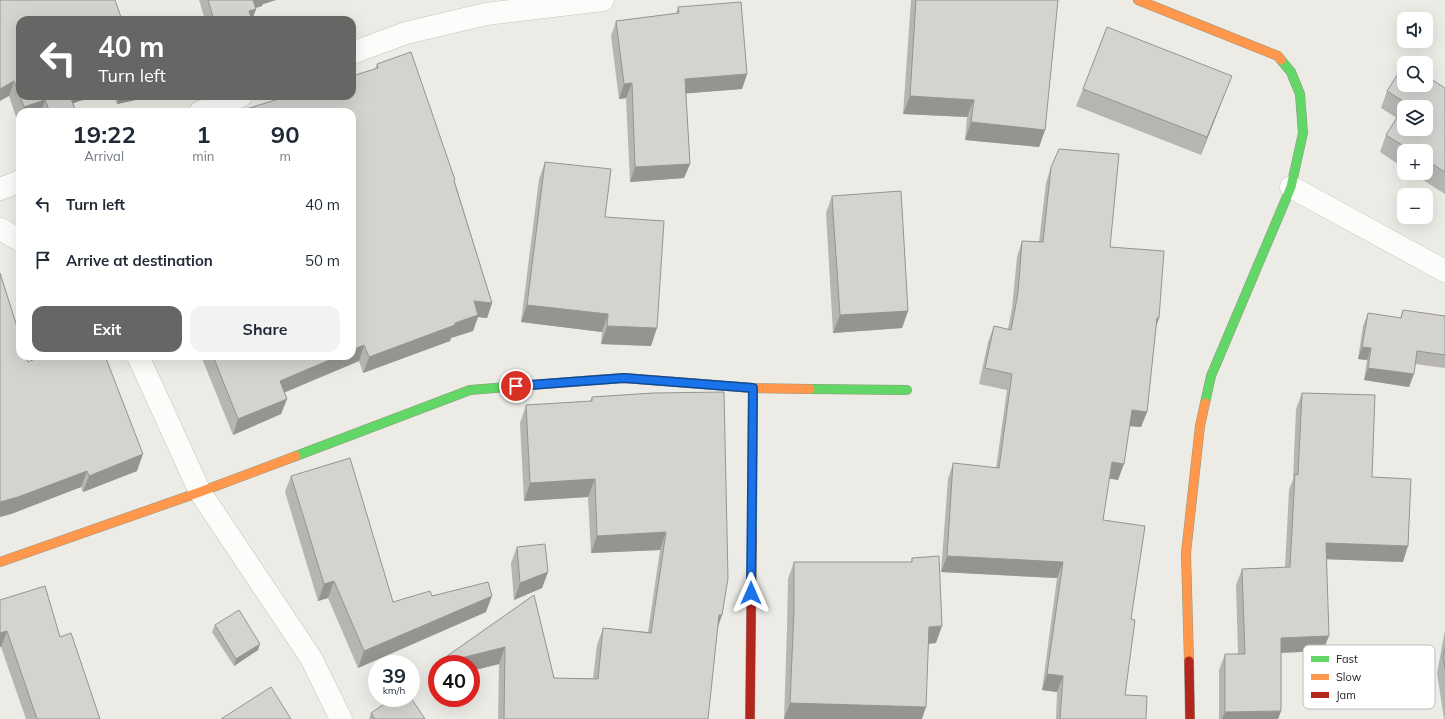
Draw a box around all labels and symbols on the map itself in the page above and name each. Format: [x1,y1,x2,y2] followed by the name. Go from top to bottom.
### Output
[499,369,533,403] pin
[730,572,772,614] position arrow
[1303,645,1435,709] legend
[1336,652,1358,666] text: Fast
[428,655,480,707] speed limit sign: 40
[1336,670,1362,684] text: Slow
[1336,688,1356,702] text: Jam

